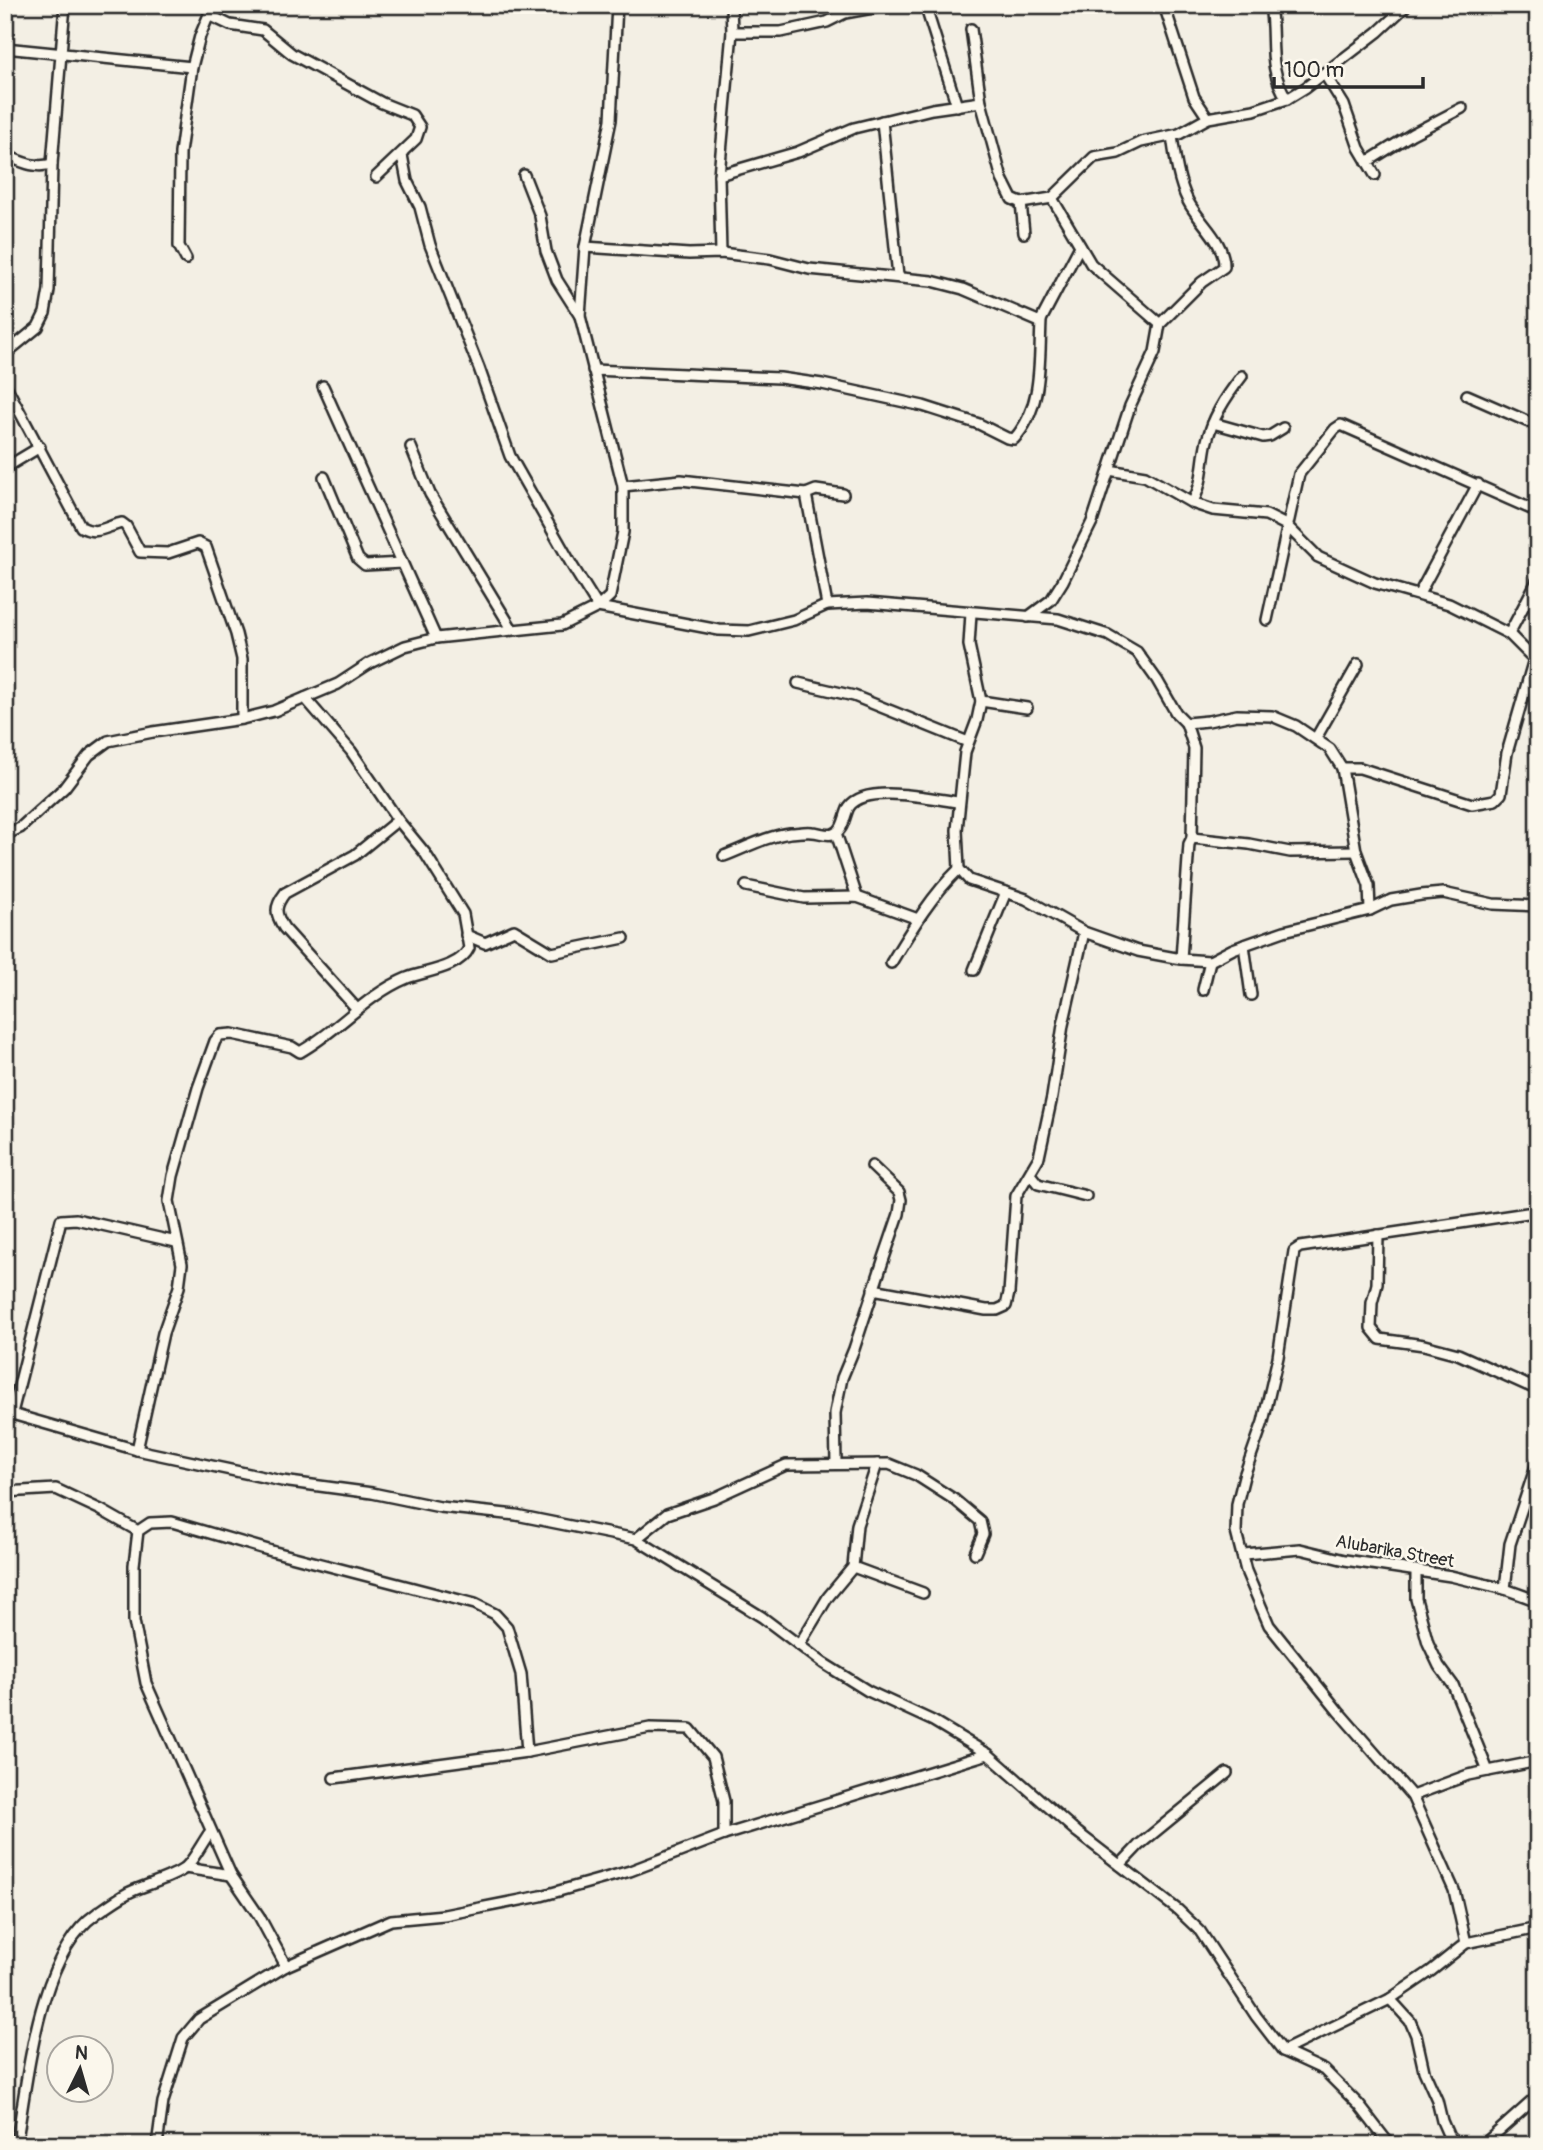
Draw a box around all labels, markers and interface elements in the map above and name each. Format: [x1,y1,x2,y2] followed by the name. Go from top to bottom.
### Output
[1274,46,1422,90] scale bar
[1284,57,1344,84] text: 100 m
[1334,1530,1457,1573] street label: Alubarika Street
[46,2035,116,2104] north arrow
[74,2041,89,2066] text: N

